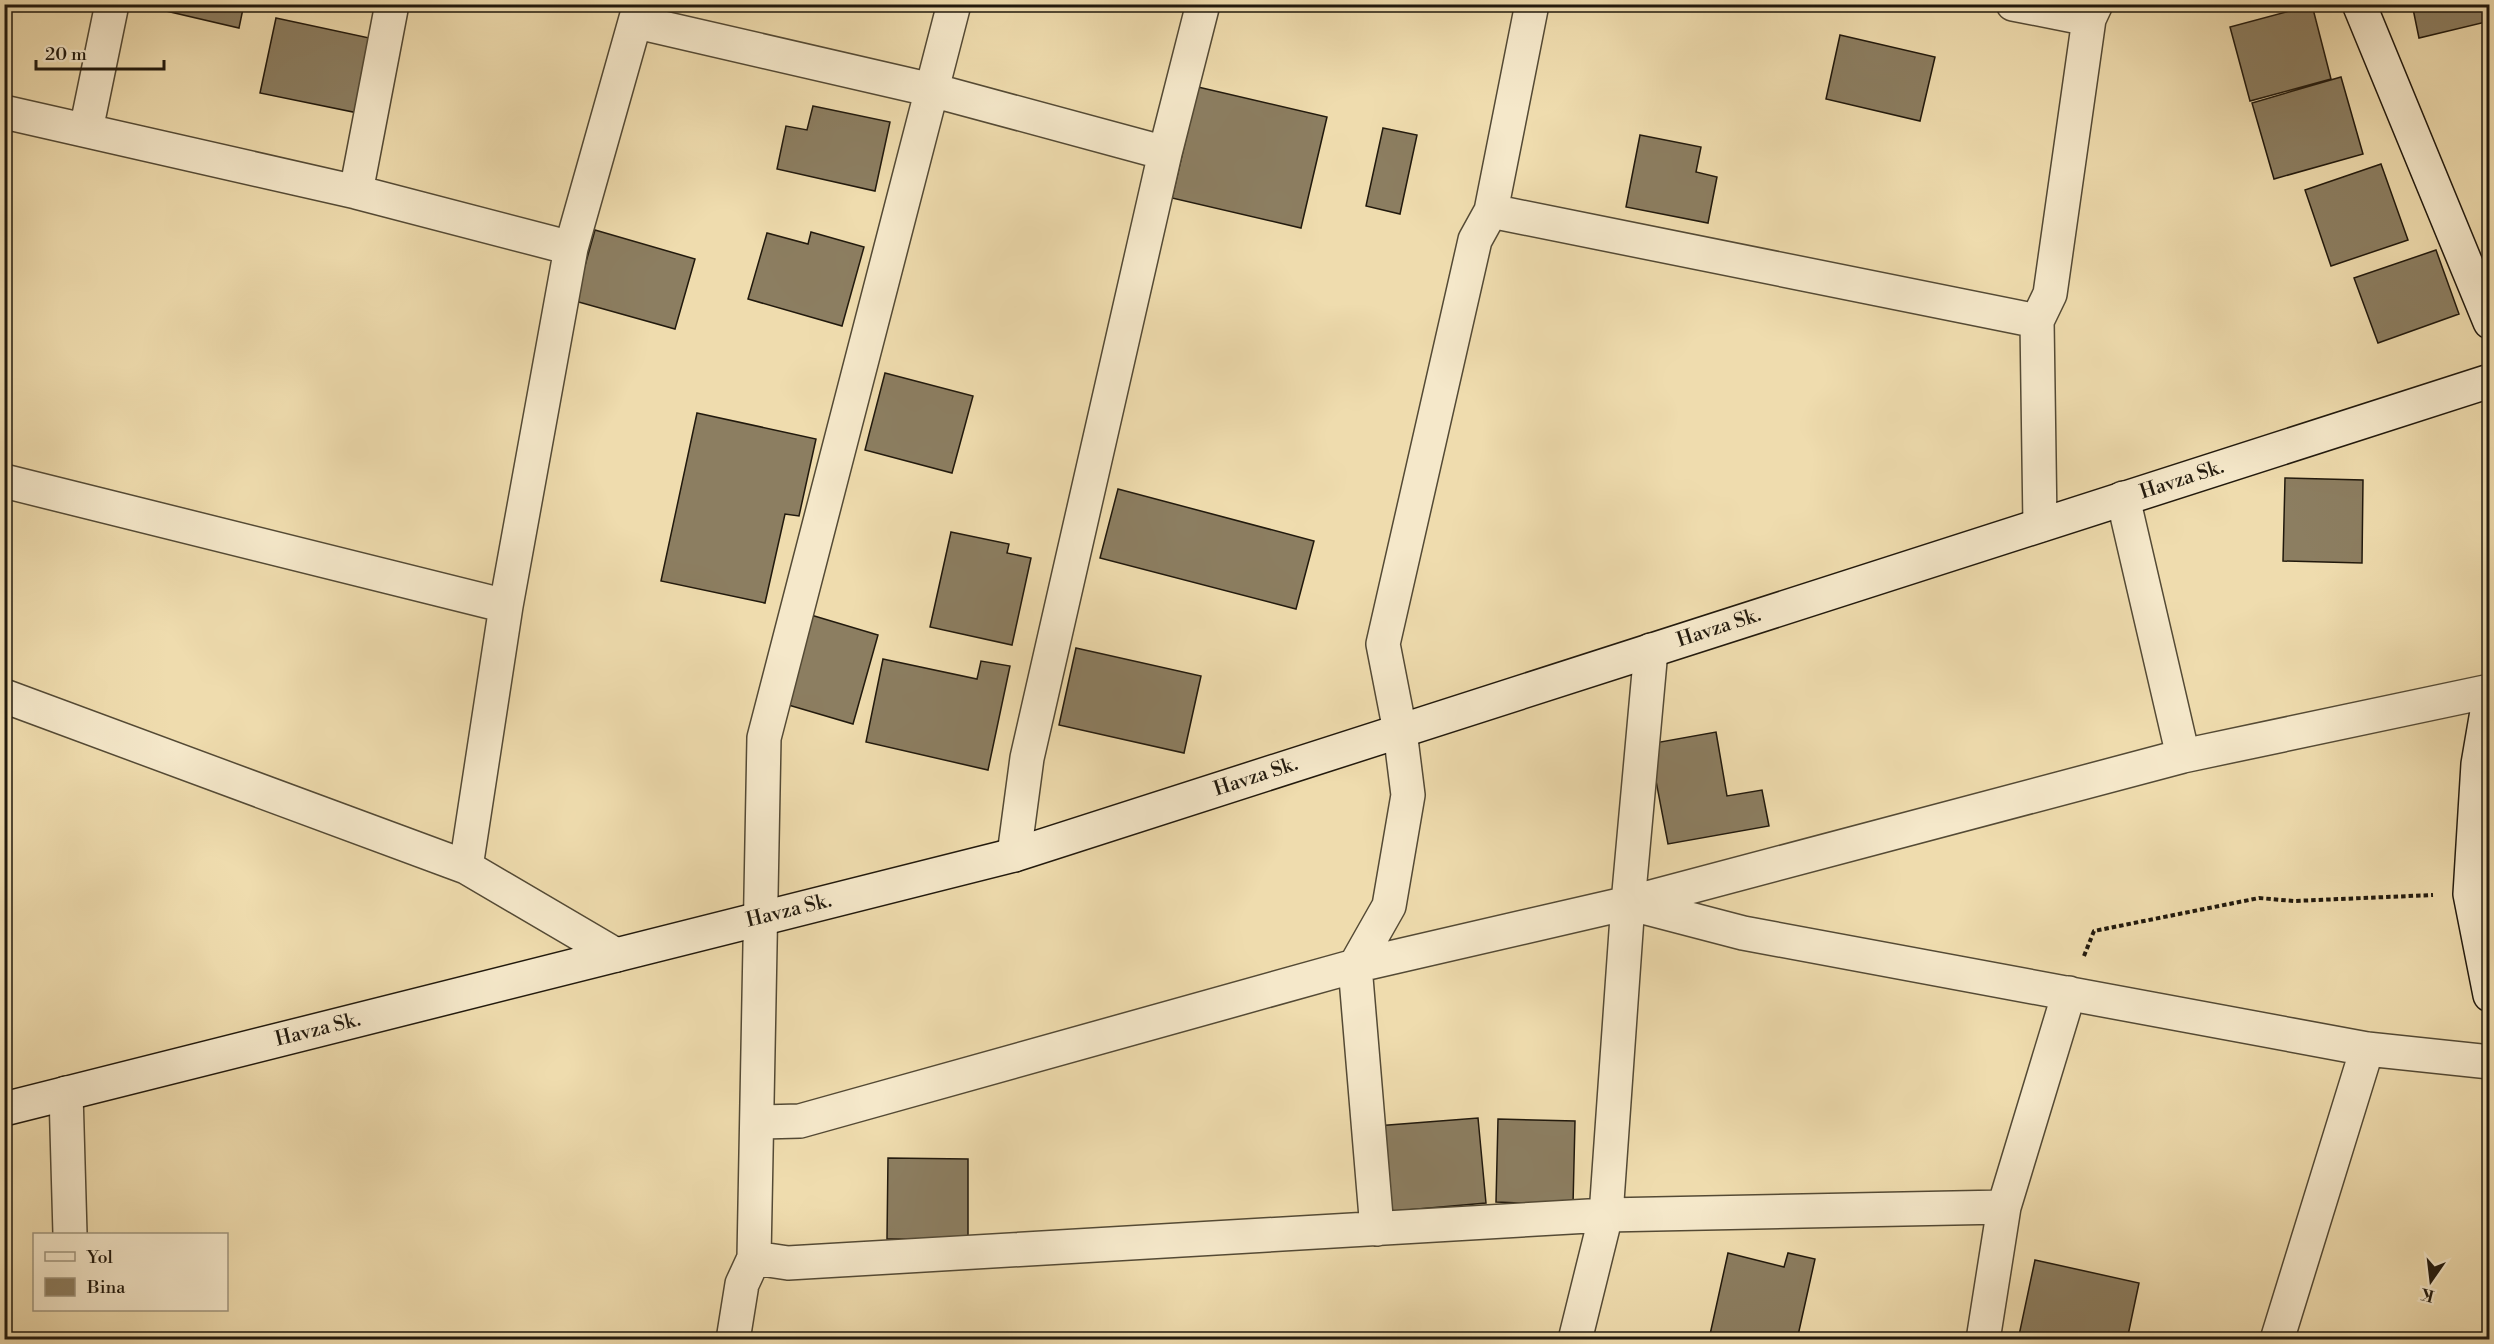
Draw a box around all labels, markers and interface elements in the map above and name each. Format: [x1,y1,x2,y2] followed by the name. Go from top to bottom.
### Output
[36,33,164,71] scale bar
[45,43,87,66] text: 20 m
[2137,455,2227,505] street label: Havza Sk.
[1674,603,1764,653] street label: Havza Sk.
[1211,752,1301,802] street label: Havza Sk.
[744,888,834,934] street label: Havza Sk.
[273,1007,363,1053] street label: Havza Sk.
[33,1233,228,1311] legend
[86,1246,114,1269] text: Yol
[2401,1251,2461,1311] north arrow
[86,1276,126,1299] text: Bina
[2418,1283,2436,1306] text: K

